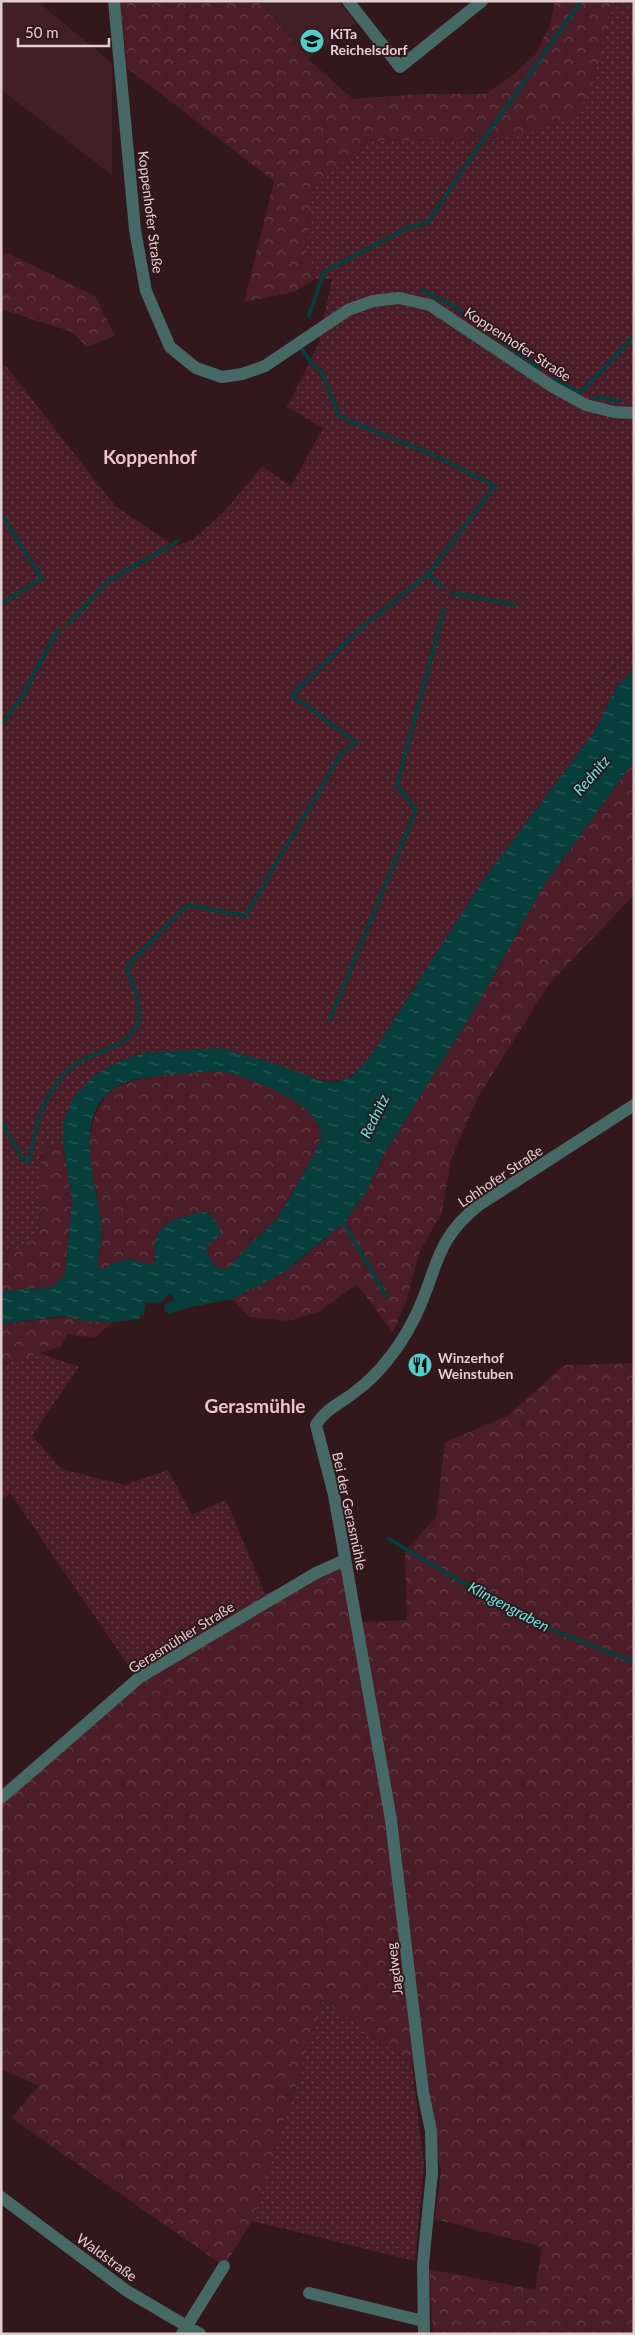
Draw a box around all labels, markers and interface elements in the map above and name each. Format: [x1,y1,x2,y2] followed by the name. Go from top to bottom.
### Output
[18,15,109,47] scale bar
[25,23,59,41] text: 50 m
[330,25,408,58] place label: KiTa Reichelsdorf
[299,28,325,54] school or university icon: KiTa Reichelsdorf
[135,150,167,274] street label: Koppenhofer Straße
[462,303,574,385] street label: Koppenhofer Straße
[103,445,197,468] district label: Koppenhof
[569,751,613,798] water label: Rednitz
[356,1091,393,1141] water label: Rednitz
[455,1141,545,1211] street label: Lohhofer Straße
[438,1349,513,1382] place label: Winzerhof Weinstuben
[407,1352,433,1378] restaurant icon: Winzerhof Weinstuben
[205,1394,306,1417] district label: Gerasmühle
[329,1450,371,1572] street label: Bei der Gerasmühle
[465,1577,553,1635] water label: Klingengraben
[125,1598,237,1676] street label: Gerasmühler Straße
[382,1942,406,1996] street label: Jagdweg
[74,2229,140,2285] street label: Waldstraße

